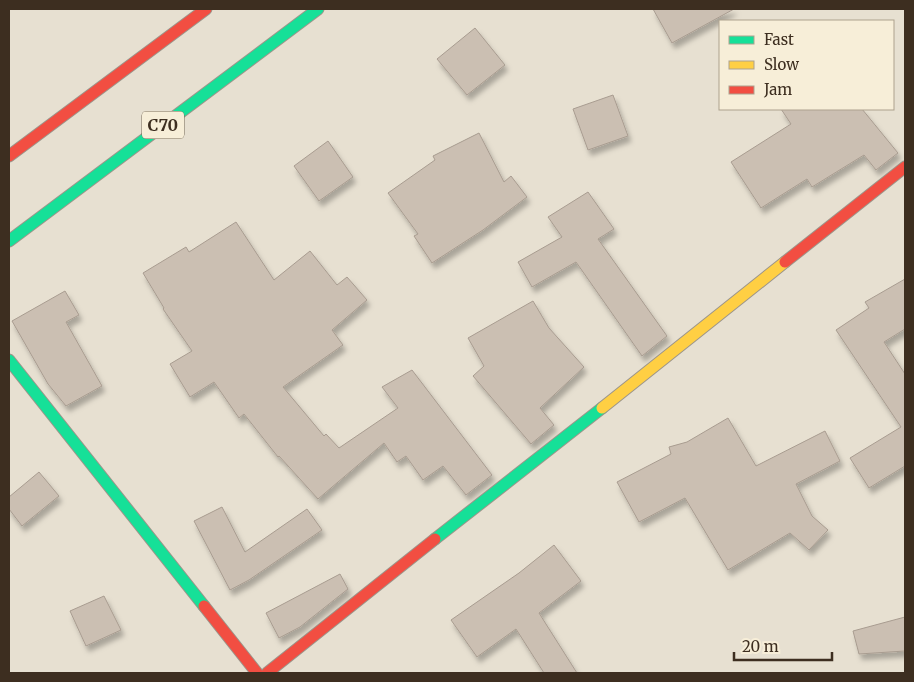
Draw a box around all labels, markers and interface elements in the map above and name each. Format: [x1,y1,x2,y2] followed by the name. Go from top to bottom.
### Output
[719,20,894,110] legend
[764,30,794,49] text: Fast
[764,55,799,74] text: Slow
[763,80,792,99] text: Jam
[142,112,184,138] road number: C70
[734,630,832,662] scale bar
[742,637,779,656] text: 20 m

